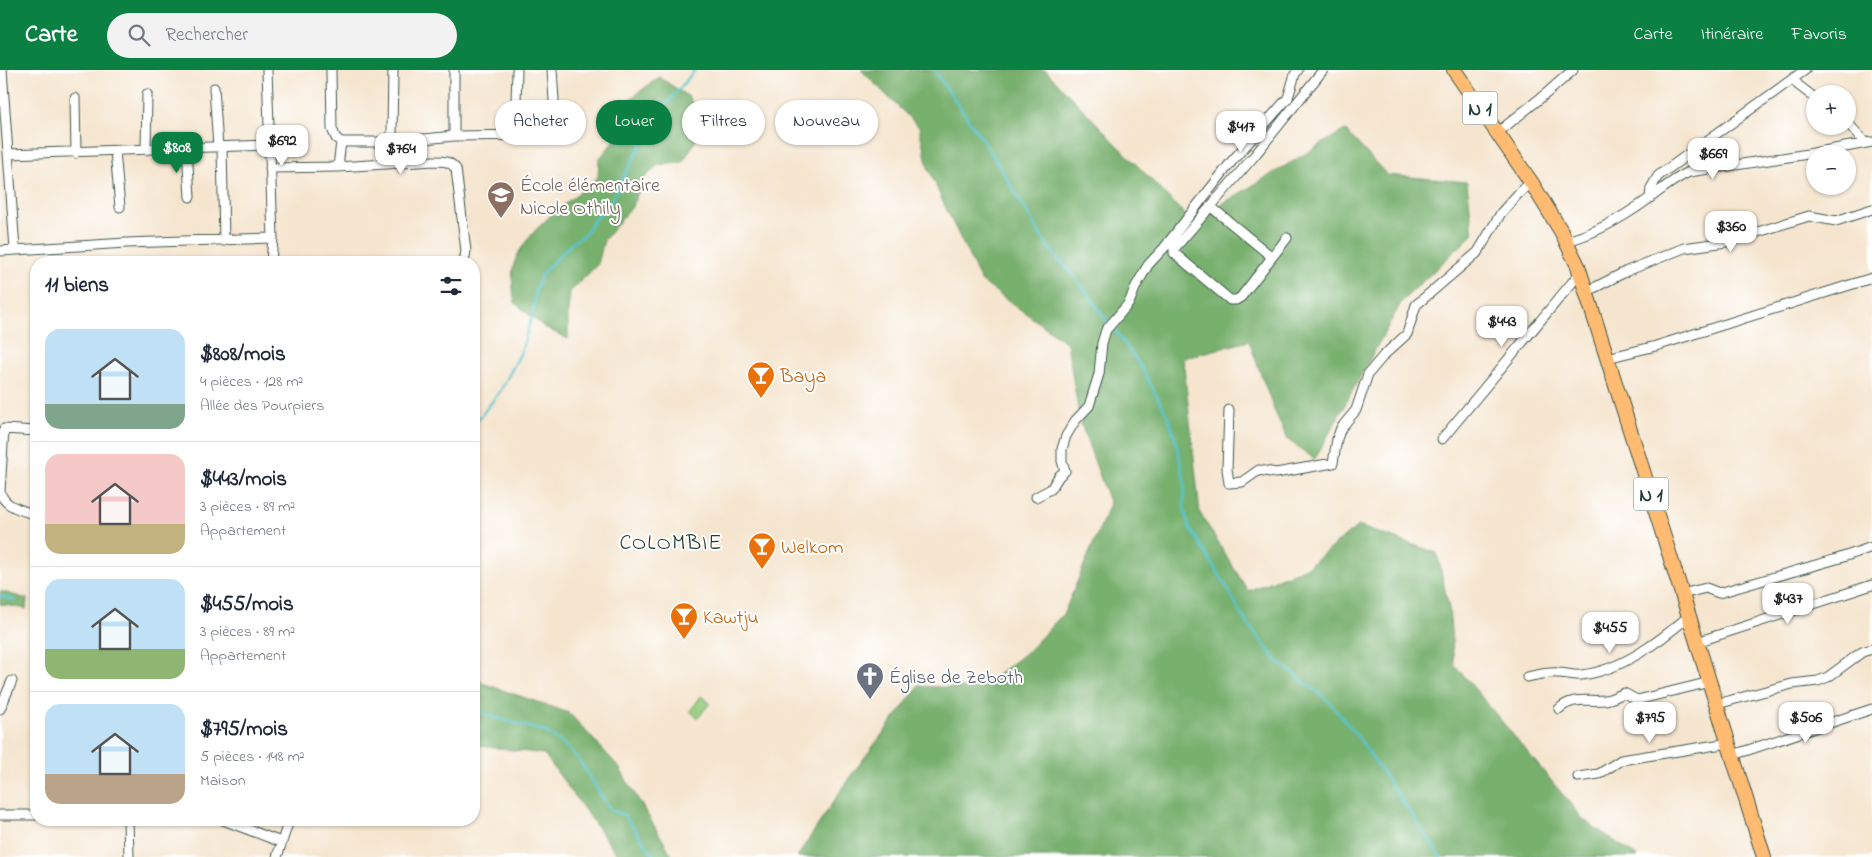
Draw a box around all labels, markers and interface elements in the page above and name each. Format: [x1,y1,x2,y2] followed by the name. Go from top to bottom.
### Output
[107,13,457,58] search box
[25,18,77,53] text: Carte
[125,21,153,49] icon: search
[165,22,248,49] text: Rechercher
[1633,22,1673,48] text: Carte
[1701,22,1763,48] text: Itinéraire
[1791,22,1847,48] text: Favoris
[1806,85,1856,195] map controls
[1806,85,1856,135] button: +
[1462,92,1498,124] road number: N 1
[495,100,586,145] chip: Acheter
[596,100,672,145] chip: Louer
[682,100,765,145] chip: Filtres
[775,100,878,145] chip: Nouveau
[1211,111,1271,153] pin: $417
[1227,115,1255,139] text: $417
[252,124,312,167] pin: $692
[267,129,297,153] text: $692
[147,132,207,174] pin: $808
[371,132,431,175] pin: $764
[163,136,191,160] text: $808
[386,137,416,161] text: $764
[1683,138,1743,180] pin: $669
[1699,142,1727,166] text: $669
[1806,145,1856,195] button: −
[520,172,660,224] place label: École élémentaire Nicole Othily
[486,180,516,219] school or university icon: École élémentaire Nicole Othily
[1701,210,1761,253] pin: $360
[1716,215,1746,239] text: $360
[45,271,109,301] text: 11 biens
[437,272,465,300] icon: filters
[1472,306,1532,348] pin: $443
[1487,310,1517,334] text: $443
[200,340,286,370] text: $808/mois
[85,349,145,409] icon: home
[746,360,776,399] bar icon: Baya
[779,363,826,392] place label: Baya
[200,370,303,394] text: 4 pièces · 128 m²
[200,394,324,418] text: Allée des Pourpiers
[200,465,287,495] text: $443/mois
[85,474,145,534] icon: home
[1634,478,1668,510] road number: N 1
[200,495,295,519] text: 3 pièces · 89 m²
[200,519,286,543] text: Appartement
[619,528,723,560] district label: COLOMBIE
[747,531,777,570] bar icon: Welkom
[781,534,844,563] place label: Welkom
[1758,582,1818,625] pin: $437
[1773,587,1803,611] text: $437
[200,590,294,620] text: $455/mois
[85,599,145,659] icon: home
[669,601,699,640] bar icon: Kawtju
[703,604,759,633] place label: Kawtju
[1580,612,1640,654] pin: $455
[1593,616,1627,640] text: $455
[200,620,295,644] text: 3 pièces · 89 m²
[200,644,286,668] text: Appartement
[855,661,885,700] church icon: Église de Zeboth
[889,664,1023,694] place label: Église de Zeboth
[1620,702,1680,744] pin: $795
[1776,702,1836,744] pin: $506
[1635,706,1665,730] text: $795
[1790,706,1822,730] text: $506
[200,715,288,745] text: $795/mois
[85,724,145,784] icon: home
[200,745,305,769] text: 5 pièces · 148 m²
[200,769,246,793] text: Maison

